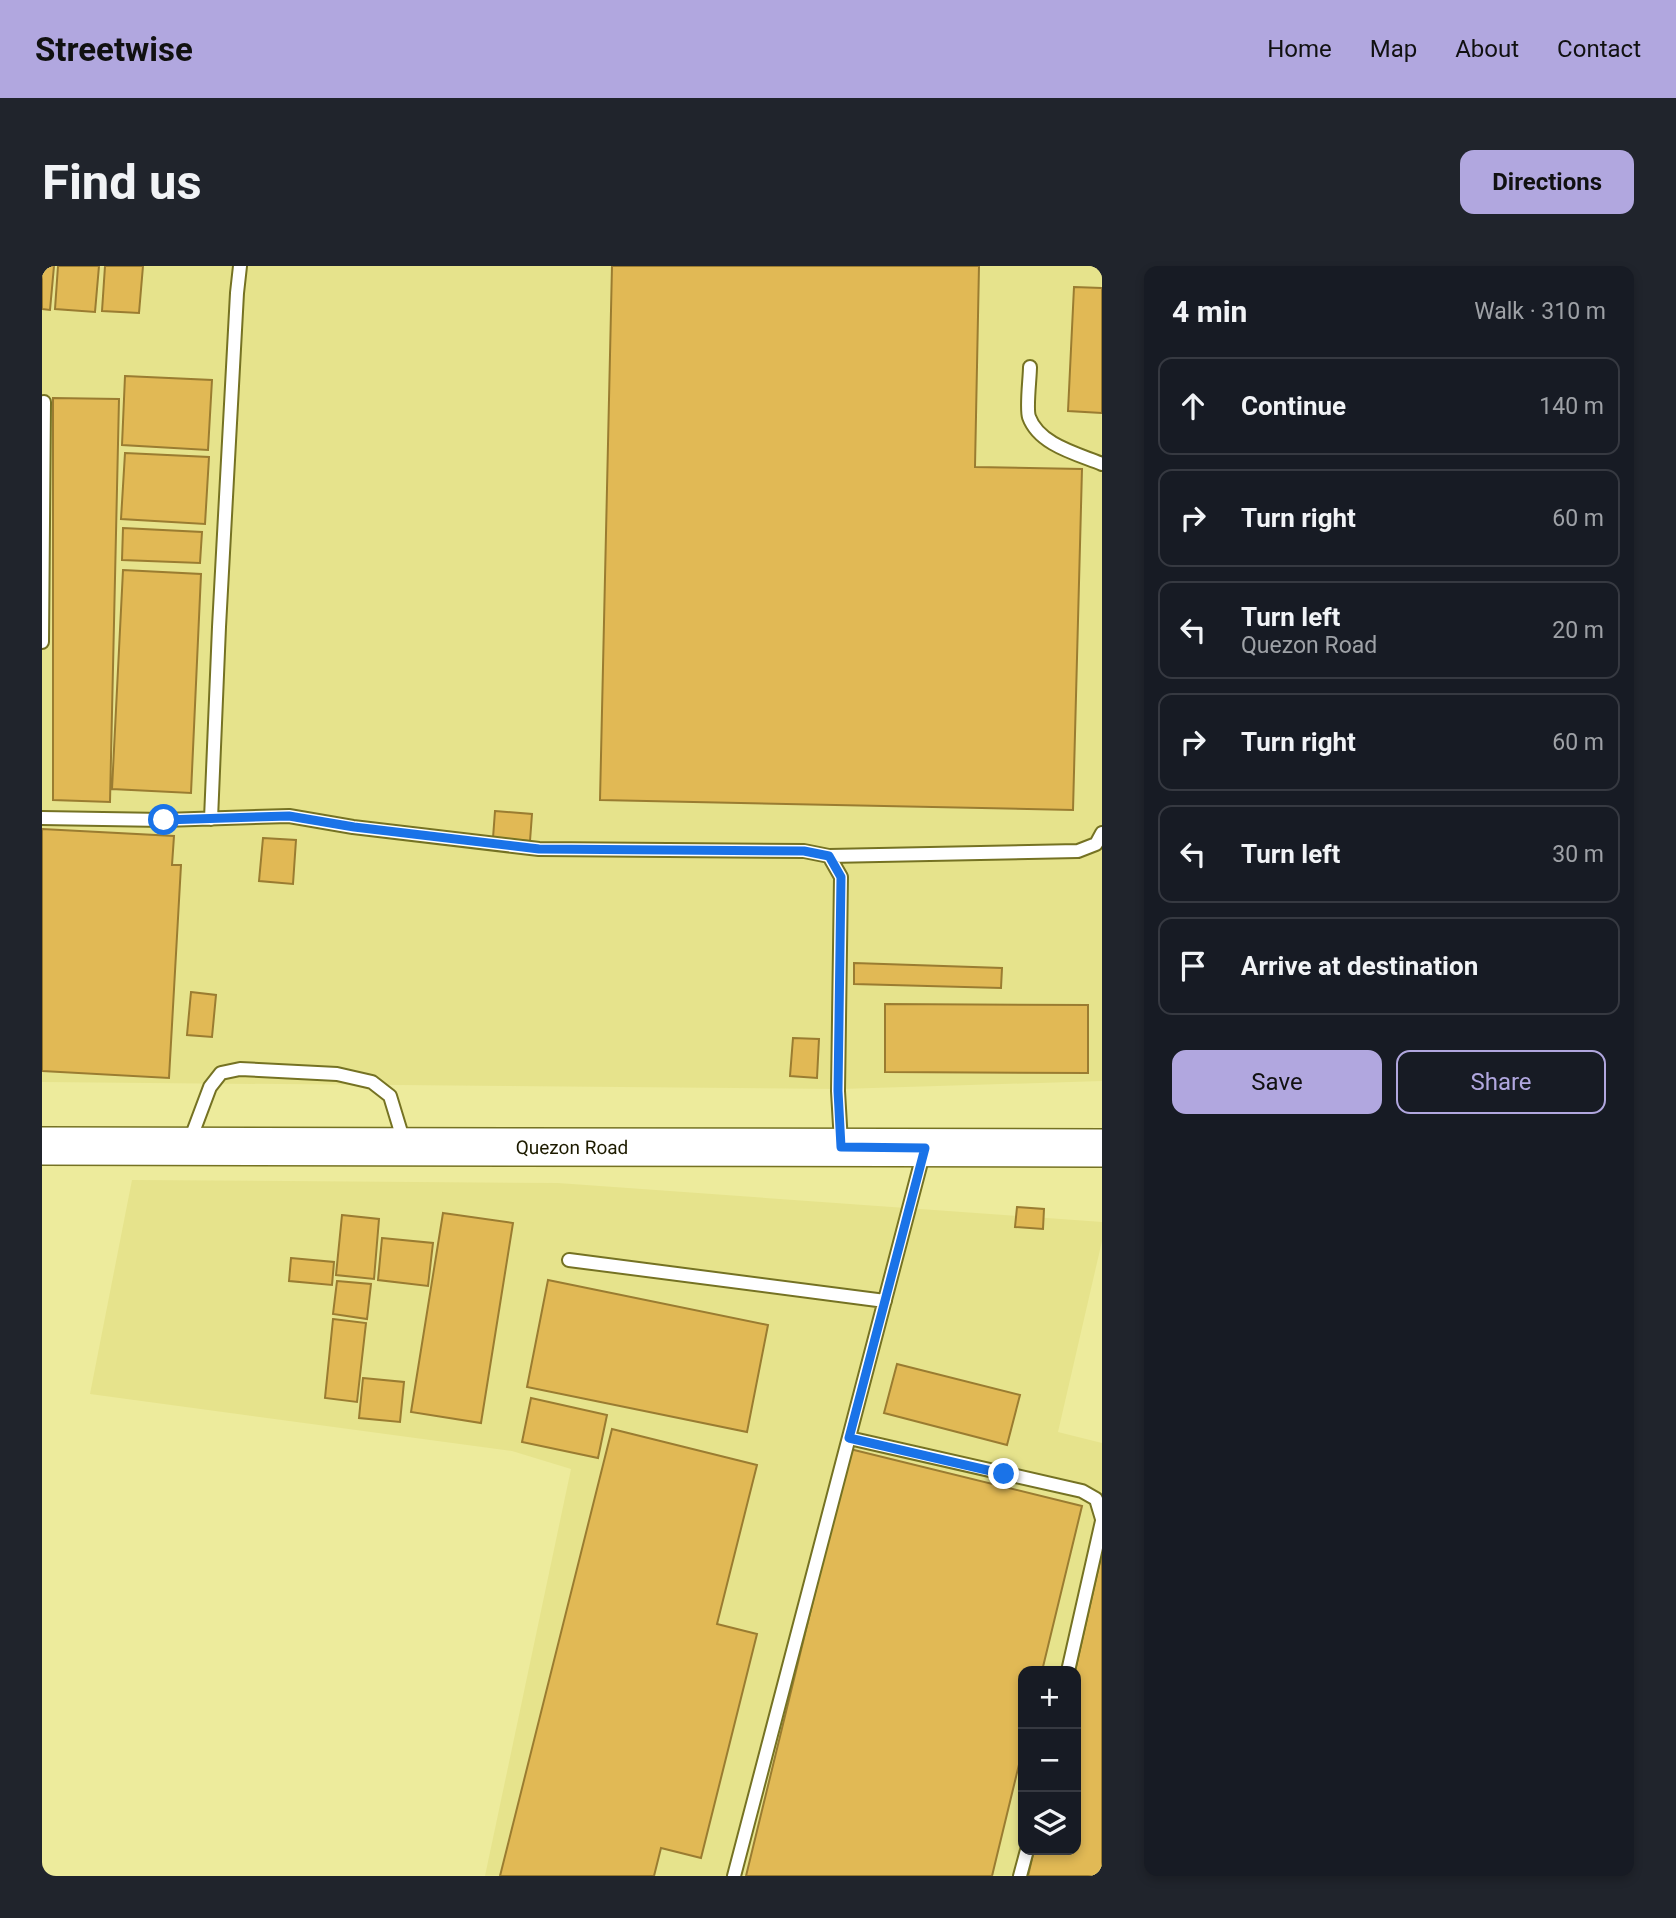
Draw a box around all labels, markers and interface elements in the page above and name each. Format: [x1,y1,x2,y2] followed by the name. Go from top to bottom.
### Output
[35,30,193,69] text: Streetwise
[1267,35,1332,63] text: Home
[1370,35,1417,63] text: Map
[1455,35,1519,63] text: About
[1557,35,1641,63] text: Contact
[1460,150,1634,214] button: Directions
[42,154,202,211] text: Find us
[1172,294,1247,329] text: 4 min
[1474,298,1606,325] text: Walk · 310 m
[1174,387,1212,425] icon: ahead
[1241,391,1346,421] text: Continue
[1539,393,1604,420] text: 140 m
[1174,499,1212,537] icon: right
[1241,503,1356,533] text: Turn right
[1552,505,1604,532] text: 60 m
[1241,602,1340,632] text: Turn left
[1174,611,1212,649] icon: left
[1552,617,1604,644] text: 20 m
[1241,632,1377,659] text: Quezon Road
[1174,723,1212,761] icon: right
[1241,727,1356,757] text: Turn right
[1552,729,1604,756] text: 60 m
[148,804,179,835] route start
[1174,835,1212,873] icon: left
[1241,839,1340,869] text: Turn left
[1552,841,1604,868] text: 30 m
[1174,947,1212,985] icon: arrive
[1241,951,1478,981] text: Arrive at destination
[1172,1050,1382,1114] button: Save
[1396,1050,1606,1114] button: Share
[516,1136,628,1159] street label: Quezon Road
[988,1458,1019,1489] route end
[1018,1666,1081,1855] map controls
[1018,1666,1081,1729] button: +
[1018,1729,1081,1792] button: −
[1018,1792,1081,1855] button: layers

